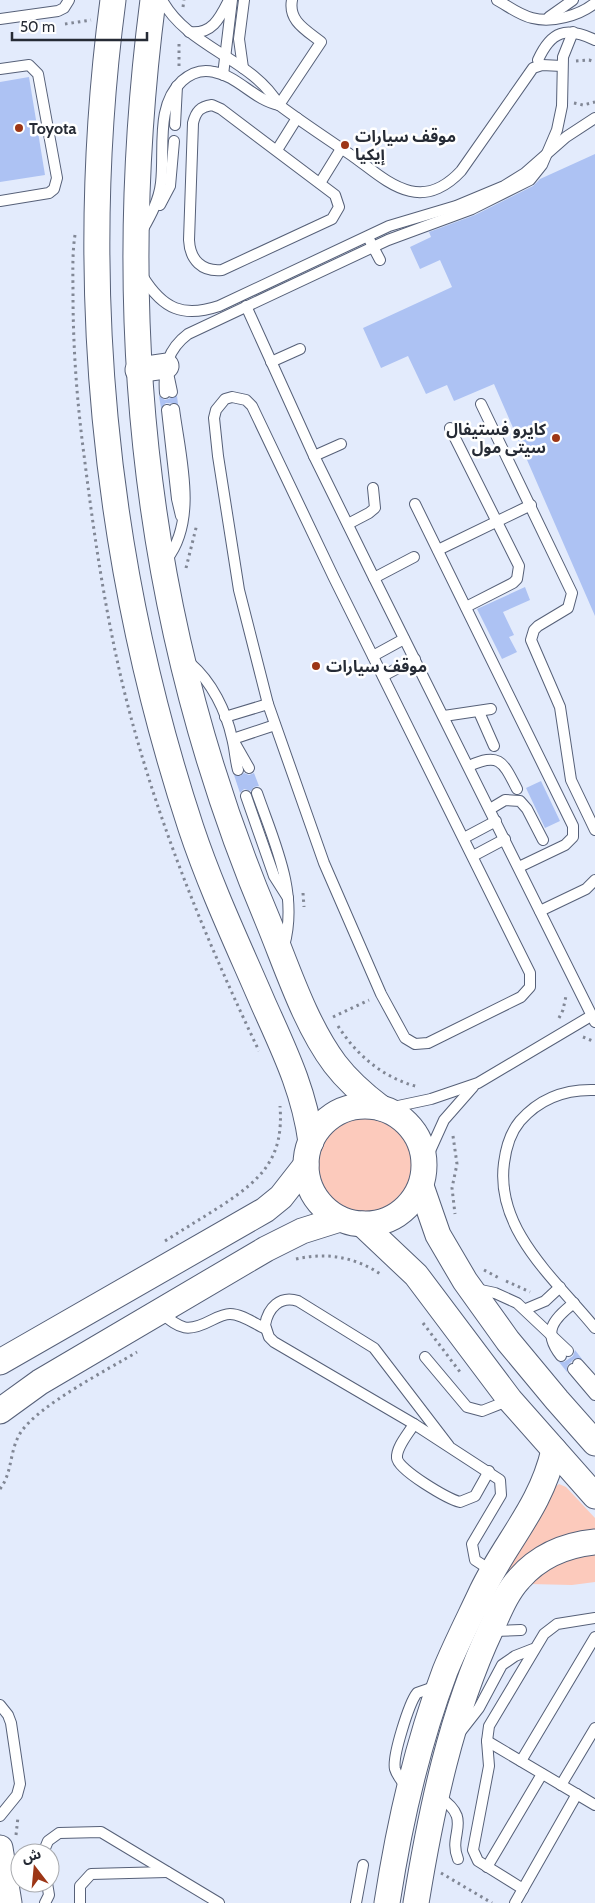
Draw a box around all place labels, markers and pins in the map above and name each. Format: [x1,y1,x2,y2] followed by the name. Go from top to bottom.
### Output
[29,119,77,138] place label: Toyota
[13,122,25,134] marker: Toyota
[355,127,456,166] place label: موقف سيارات إيكيا
[339,139,351,151] marker: موقف سيارات إيكيا
[446,420,547,457] place label: كايرو فستيفال سيتى مول
[550,432,562,444] marker: كايرو فستيفال سيتى مول
[326,657,427,676] place label: موقف سيارات
[310,660,322,672] marker: موقف سيارات

